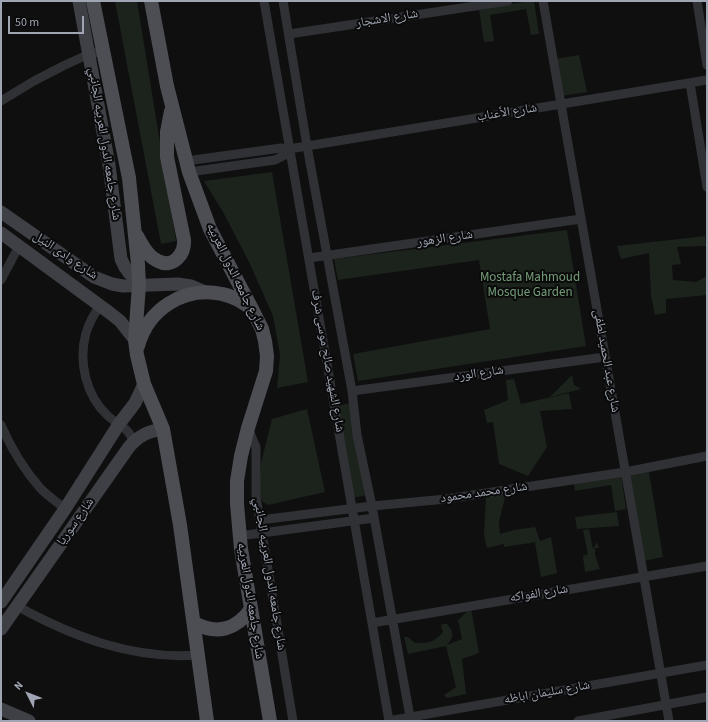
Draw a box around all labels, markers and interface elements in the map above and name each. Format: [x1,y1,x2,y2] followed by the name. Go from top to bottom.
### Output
[355,6,419,32] street label: شارع الاشجار
[10,8,86,34] scale bar
[15,14,39,31] text: 50 m
[84,67,124,221] street label: شارع جامعه الدول العربيه الجانبي
[476,101,538,125] street label: شارع الأعناب
[202,221,268,333] street label: شارع جامعه الدول العربيه
[416,227,474,251] street label: شارع الزهور
[30,229,100,283] street label: شارع وادى النيل
[480,270,580,301] park label: Mostafa Mahmoud Mosque Garden
[307,288,347,434] street label: شارع الشهيد صالح موسى شرف
[589,308,623,414] street label: شارع عبد الحميد لطفى
[453,363,505,385] street label: شارع الورد
[440,479,528,507] street label: شارع محمد محمود
[54,495,98,549] street label: شارع سوريا
[249,497,289,651] street label: شارع جامعه الدول العربيه الجانبي
[233,542,267,660] street label: شارع جامعه الدول العربيه
[509,582,569,606] street label: شارع الفواكه
[8,674,48,714] north arrow
[11,678,27,693] text: N
[503,678,591,708] street label: شارع سليمان اباظه

